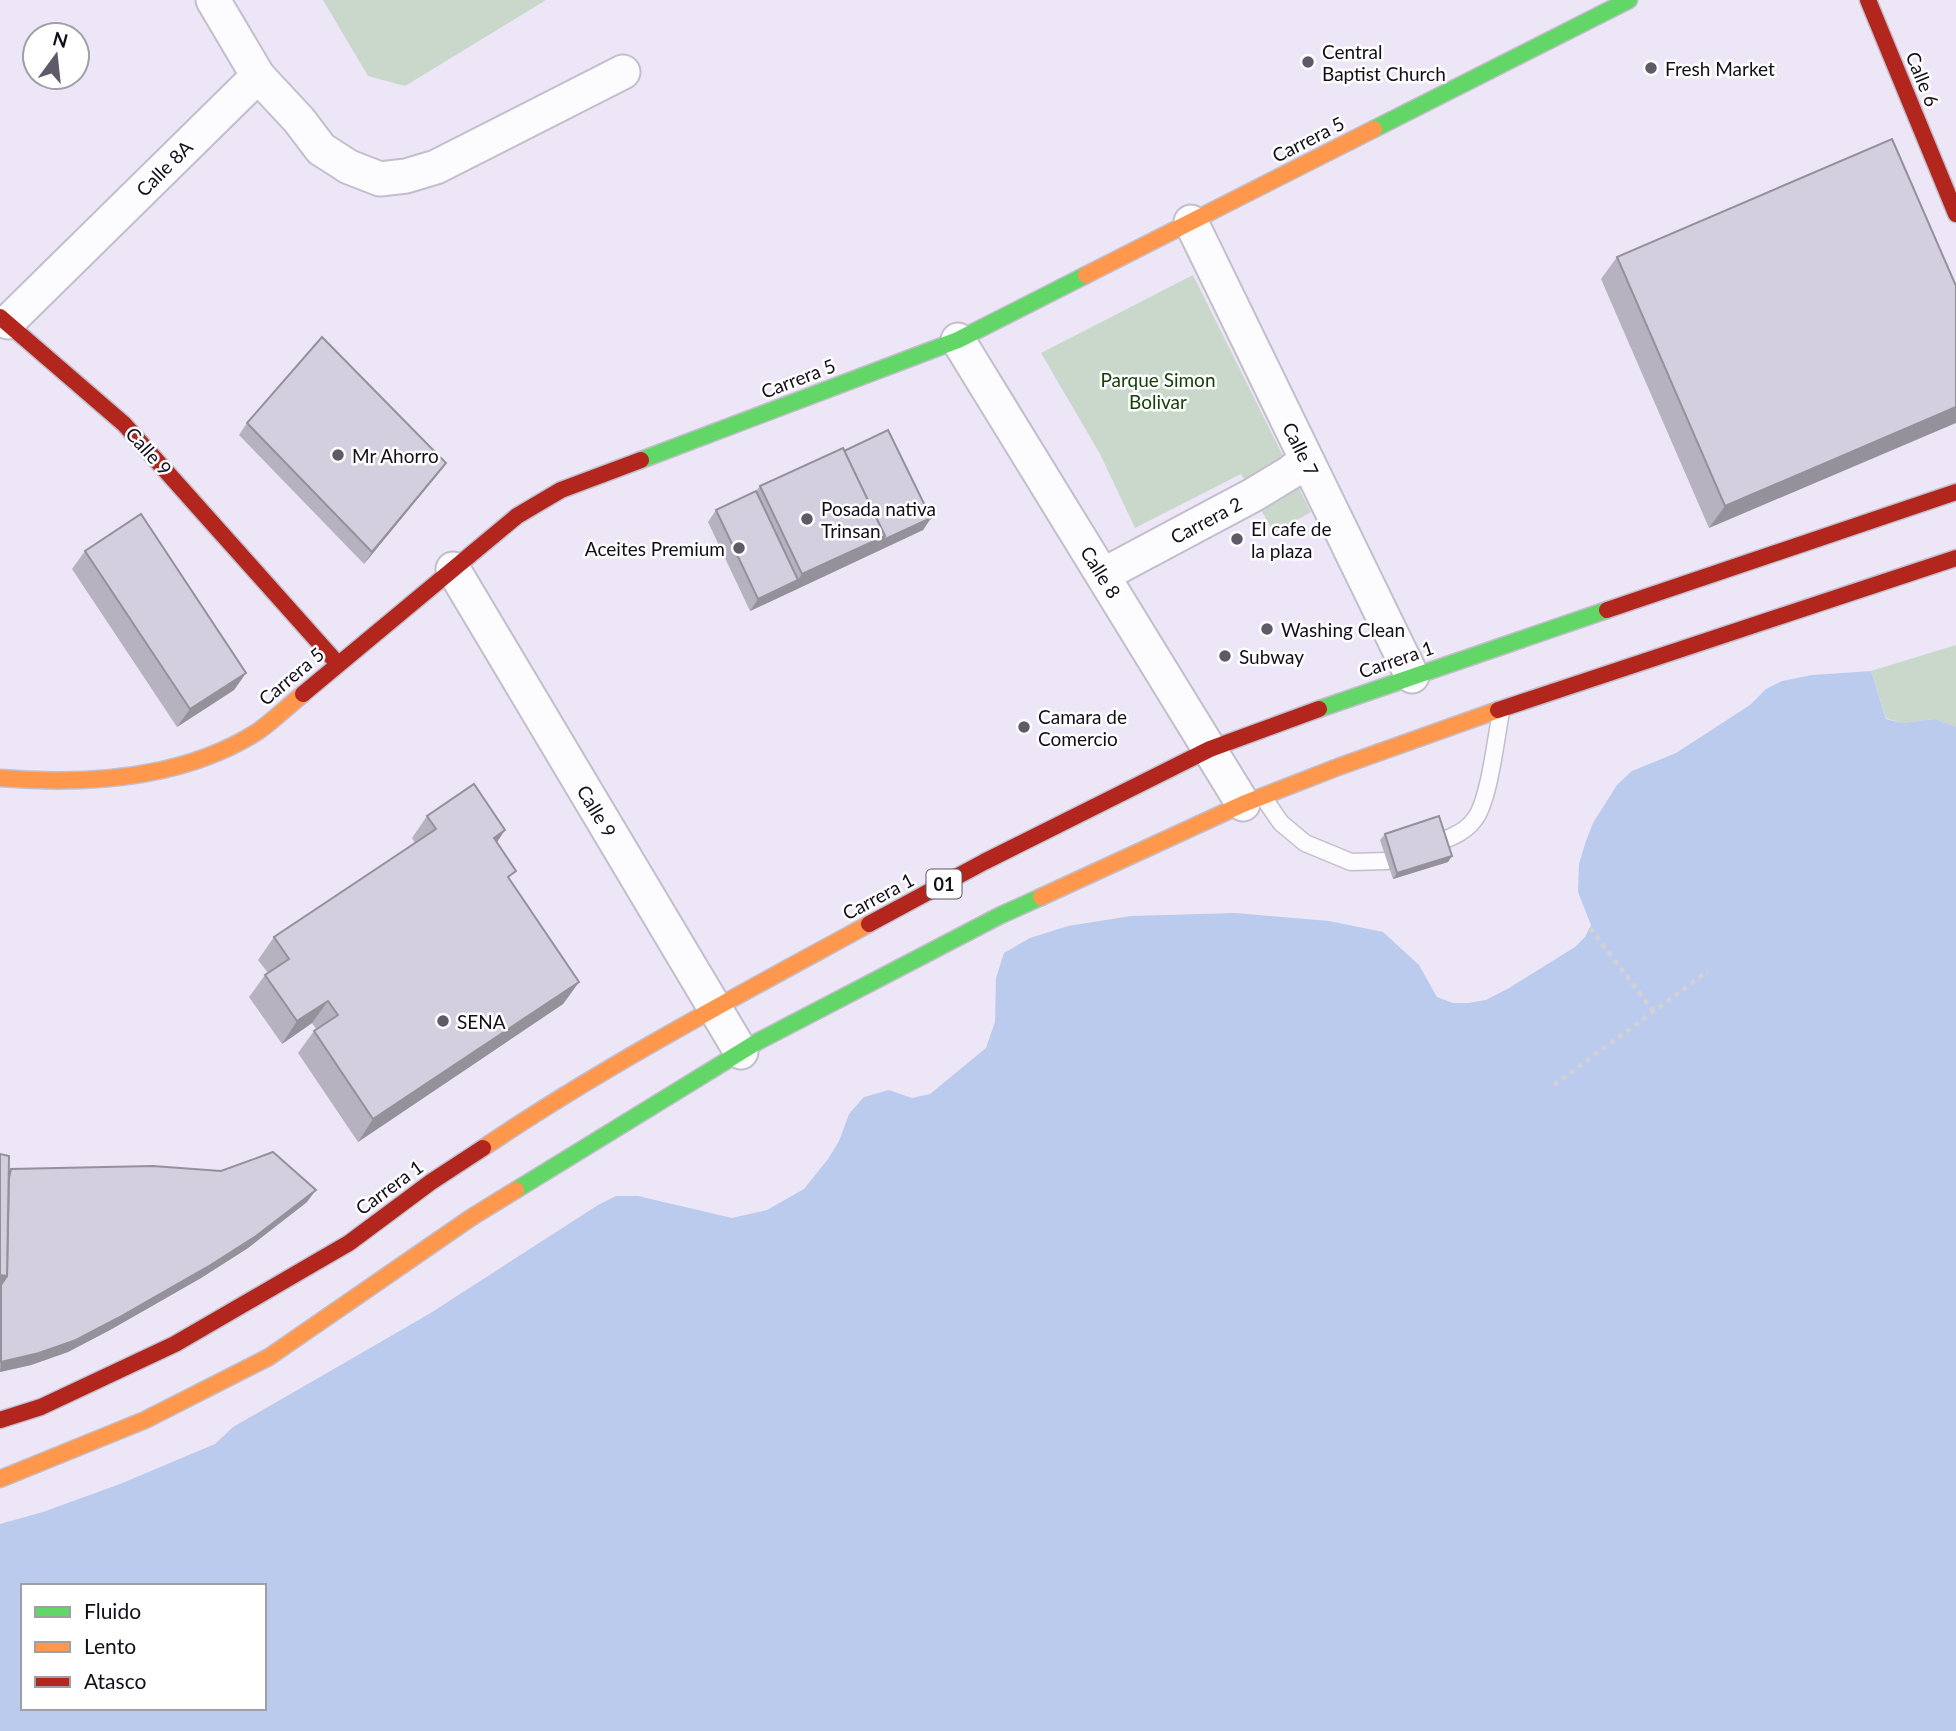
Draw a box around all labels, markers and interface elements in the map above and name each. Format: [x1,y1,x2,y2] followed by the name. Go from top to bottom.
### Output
[21,21,91,91] north arrow
[50,26,71,52] text: N
[1322,40,1446,85] place label: Central Baptist Church
[1902,48,1944,110] street label: Calle 6
[1300,54,1316,70] marker: Central Baptist Church
[1665,57,1775,80] place label: Fresh Market
[1643,60,1659,76] marker: Fresh Market
[1268,111,1348,167] street label: Carrera 5
[131,135,197,201] street label: Calle 8A
[758,353,838,403] street label: Carrera 5
[1100,368,1216,413] park label: Parque Simon Bolivar
[1278,418,1324,480] street label: Calle 7
[121,422,177,480] street label: Calle 9
[352,444,439,467] place label: Mr Ahorro
[330,447,346,463] marker: Mr Ahorro
[1166,492,1246,548] street label: Carrera 2
[821,497,936,542] place label: Posada nativa Trinsan
[799,511,815,527] marker: Posada nativa Trinsan
[1251,517,1332,562] place label: El cafe de la plaza
[1229,531,1245,547] marker: El cafe de la plaza
[585,537,725,560] place label: Aceites Premium
[731,540,747,556] marker: Aceites Premium
[1076,542,1126,602] street label: Calle 8
[1281,618,1405,641] place label: Washing Clean
[1259,621,1275,637] marker: Washing Clean
[1356,635,1436,683] street label: Carrera 1
[254,642,328,710] street label: Carrera 5
[1239,645,1304,668] place label: Subway
[1217,648,1233,664] marker: Subway
[1038,705,1127,750] place label: Camara de Comercio
[1016,719,1032,735] marker: Camara de Comercio
[572,781,622,841] street label: Calle 9
[838,868,918,924] street label: Carrera 1
[926,870,962,898] road number: 01
[457,1010,506,1033] place label: SENA
[435,1013,451,1029] marker: SENA
[351,1155,427,1219] street label: Carrera 1
[21,1584,266,1710] legend
[84,1598,141,1623] text: Fluido
[84,1633,136,1658] text: Lento
[84,1668,146,1693] text: Atasco

